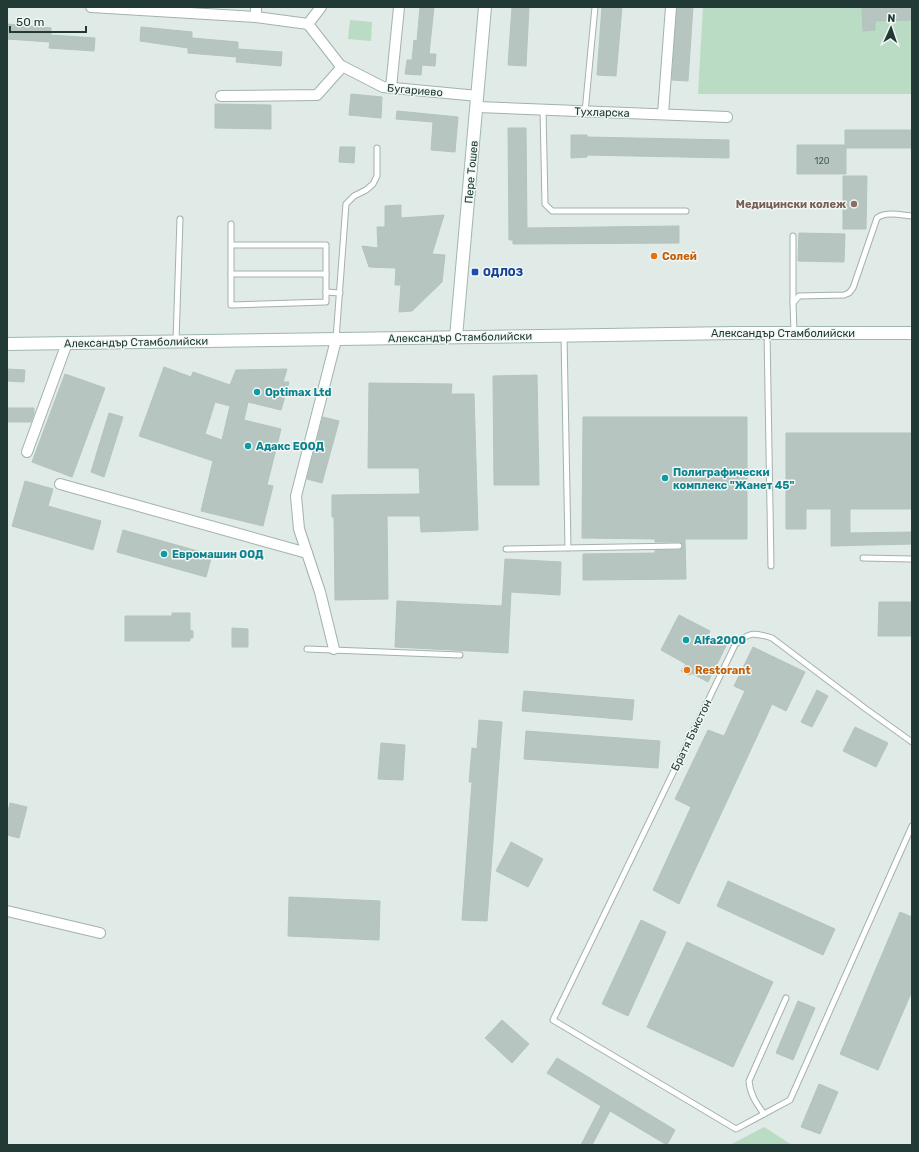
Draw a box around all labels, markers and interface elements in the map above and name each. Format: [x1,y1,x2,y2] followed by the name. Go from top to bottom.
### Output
[10,8,86,34] scale bar
[871,8,911,48] north arrow
[887,12,896,25] text: N
[16,15,44,29] text: 50 m
[387,82,443,99] street label: Бугариево
[574,105,630,120] street label: Тухларска
[462,140,481,204] street label: Пере Тошев
[815,156,830,166] house number: 120
[736,198,846,211] place label: Медицински колеж
[849,199,859,209] marker: Медицински колеж
[662,250,697,263] place label: Солей
[649,251,659,261] marker: Солей
[483,266,523,279] place label: ОДЛОЗ
[470,267,480,277] marker: ОДЛОЗ
[711,327,855,340] street label: Александър Стамболийски
[388,330,532,345] street label: Александър Стамболийски
[64,335,208,350] street label: Александър Стамболийски
[265,386,331,399] place label: Optimax Ltd
[252,387,262,397] marker: Optimax Ltd
[256,440,324,453] place label: Адакс ЕООД
[243,441,253,451] marker: Адакс ЕООД
[673,466,794,492] place label: Полиграфически комплекс "Жанет 45"
[660,473,670,483] marker: Полиграфически комплекс "Жанет 45"
[172,548,264,561] place label: Евромашин ООД
[159,549,169,559] marker: Евромашин ООД
[694,634,746,647] place label: Alfa2000
[681,635,691,645] marker: Alfa2000
[695,664,751,677] place label: Restorant
[682,665,692,675] marker: Restorant
[669,697,714,773] street label: Братя Бъкстон

